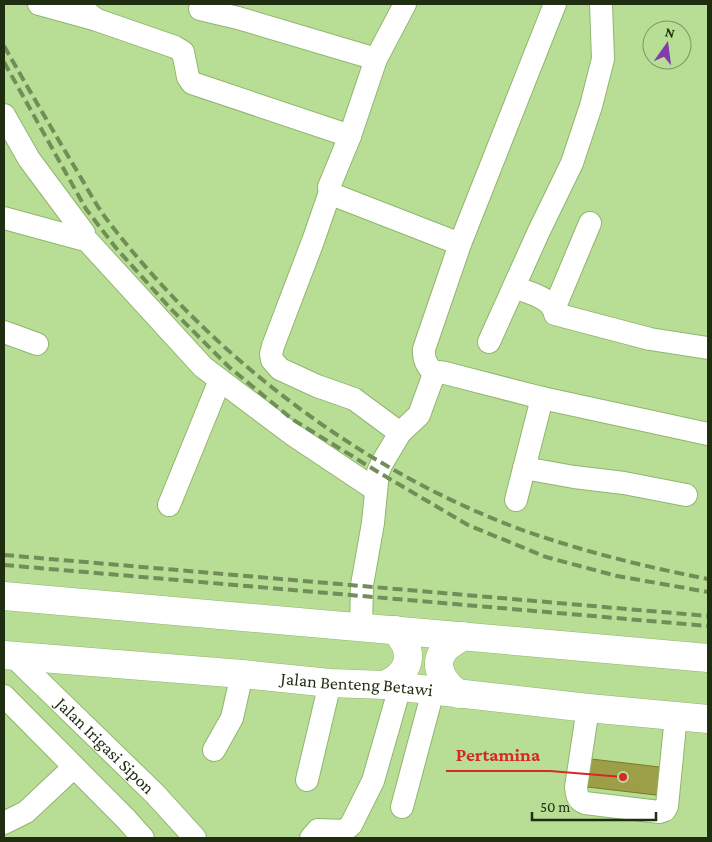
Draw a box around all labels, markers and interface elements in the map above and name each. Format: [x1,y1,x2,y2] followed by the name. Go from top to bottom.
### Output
[642,20,692,70] north arrow
[664,23,677,41] text: N
[278,668,434,700] street label: Jalan Benteng Betawi
[50,692,159,798] street label: Jalan Irigasi Sipon
[446,737,550,771] callout: Pertamina
[456,744,541,765] text: Pertamina
[532,790,656,822] scale bar
[540,799,570,815] text: 50 m

